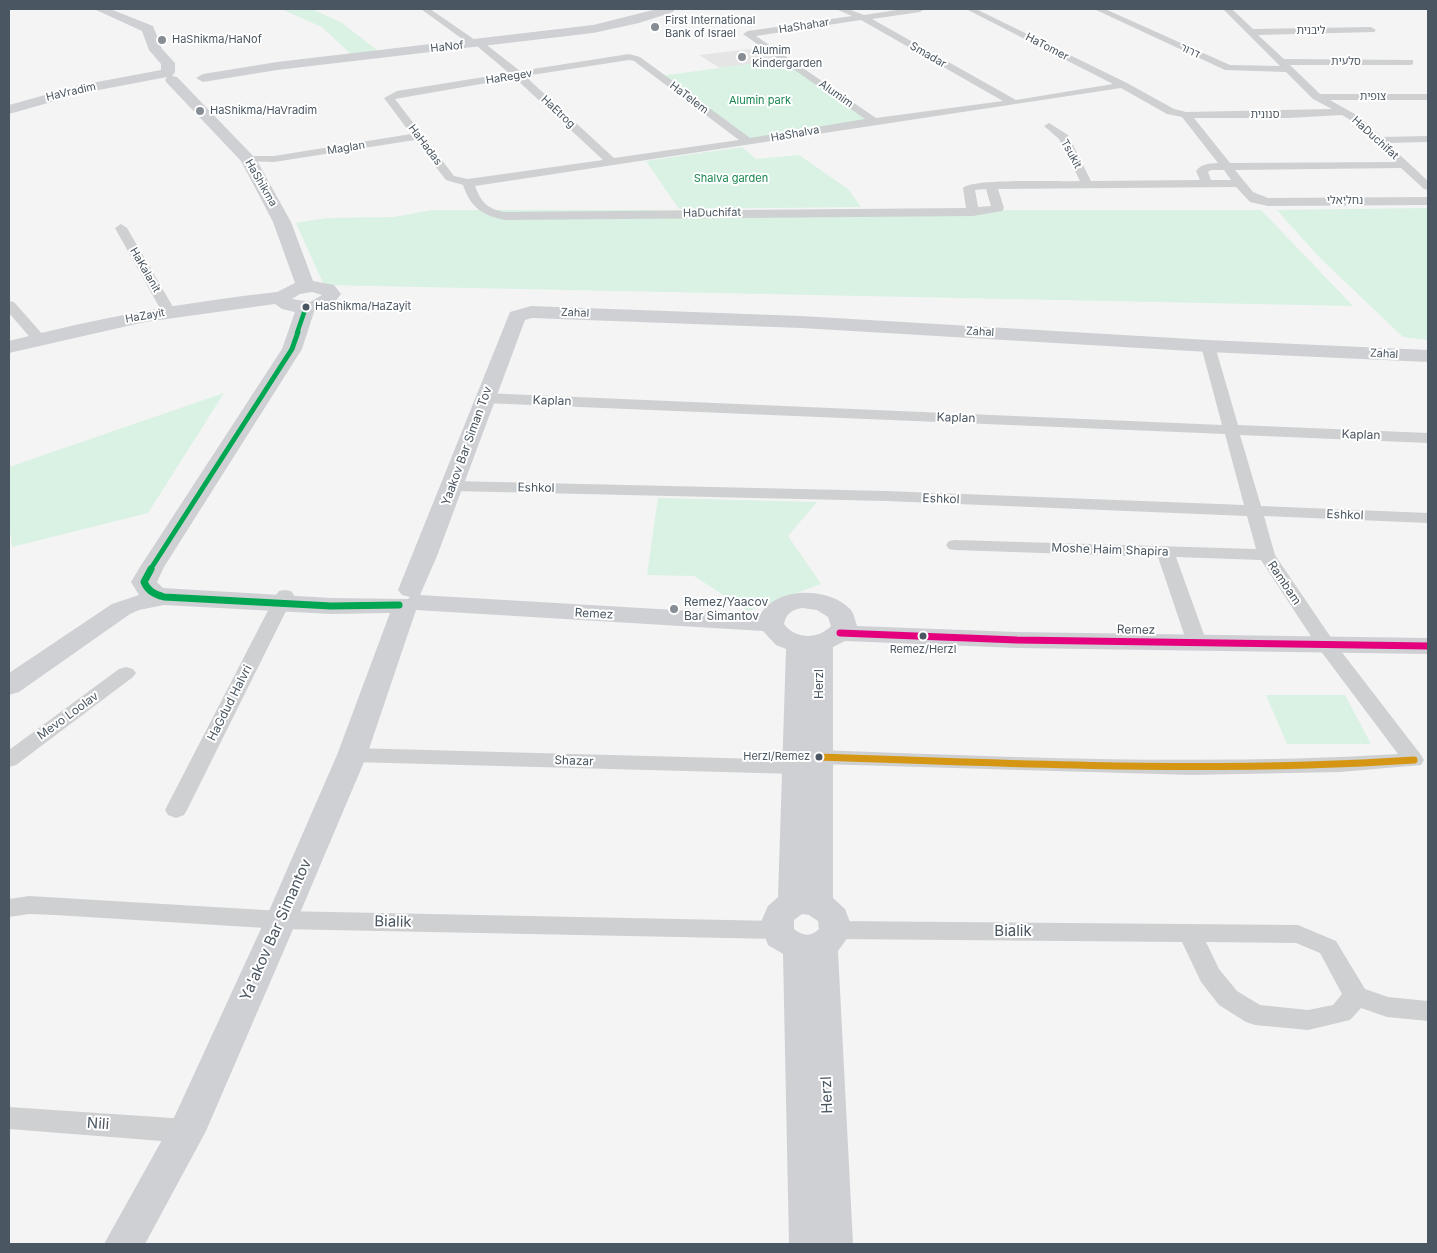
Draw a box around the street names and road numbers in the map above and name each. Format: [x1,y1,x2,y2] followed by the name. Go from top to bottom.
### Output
[778,15,830,37] street label: HaShahar
[1296,24,1326,38] street label: ליבנית
[1023,31,1071,63] street label: HaTomer
[430,39,464,55] street label: HaNof
[907,39,949,71] street label: Smadar
[1178,41,1202,61] street label: דרור
[1331,55,1361,69] street label: סלעית
[485,67,533,87] street label: HaRegev
[816,77,856,111] street label: Alumim
[667,79,711,117] street label: HaTelem
[45,80,97,104] street label: HaVradim
[1360,90,1386,104] street label: צופית
[538,93,578,131] street label: HaEtrog
[1250,108,1280,122] street label: סנונית
[1349,114,1401,162] street label: HaDuchifat
[405,122,445,168] street label: HaHadas
[770,123,820,145] street label: HaShalva
[1058,137,1084,171] street label: Tsukit
[326,138,366,158] street label: Maglan
[242,157,280,209] street label: HaShikma
[1327,194,1363,208] street label: נחליאלי
[683,206,741,220] street label: HaDuchifat
[127,245,163,295] street label: HaKalanit
[124,306,166,326] street label: HaZayit
[561,306,589,320] street label: Zahal
[965,325,995,339] street label: Zahal
[1369,347,1399,361] street label: Zahal
[439,385,495,507] street label: Yaakov Bar Siman Tov
[532,393,572,409] street label: Kaplan
[936,410,976,426] street label: Kaplan
[1341,427,1381,443] street label: Kaplan
[517,480,555,496] street label: Eshkol
[922,491,960,507] street label: Eshkol
[1326,507,1364,523] street label: Eshkol
[1051,541,1169,559] street label: Moshe Haim Shapira
[1264,558,1304,608] street label: Rambam
[574,606,614,622] street label: Remez
[1117,622,1155,638] street label: Remez
[205,663,255,743] street label: HaGdud HaIvri
[812,669,826,699] street label: Herzl
[35,689,101,743] street label: Mevo Loolav
[554,753,594,769] street label: Shazar
[237,856,315,1004] street label: Ya'akov Bar Simantov
[374,913,412,931] street label: Bialik
[994,922,1032,940] street label: Bialik
[817,1076,837,1114] street label: Herzl
[86,1114,110,1134] street label: Nili

